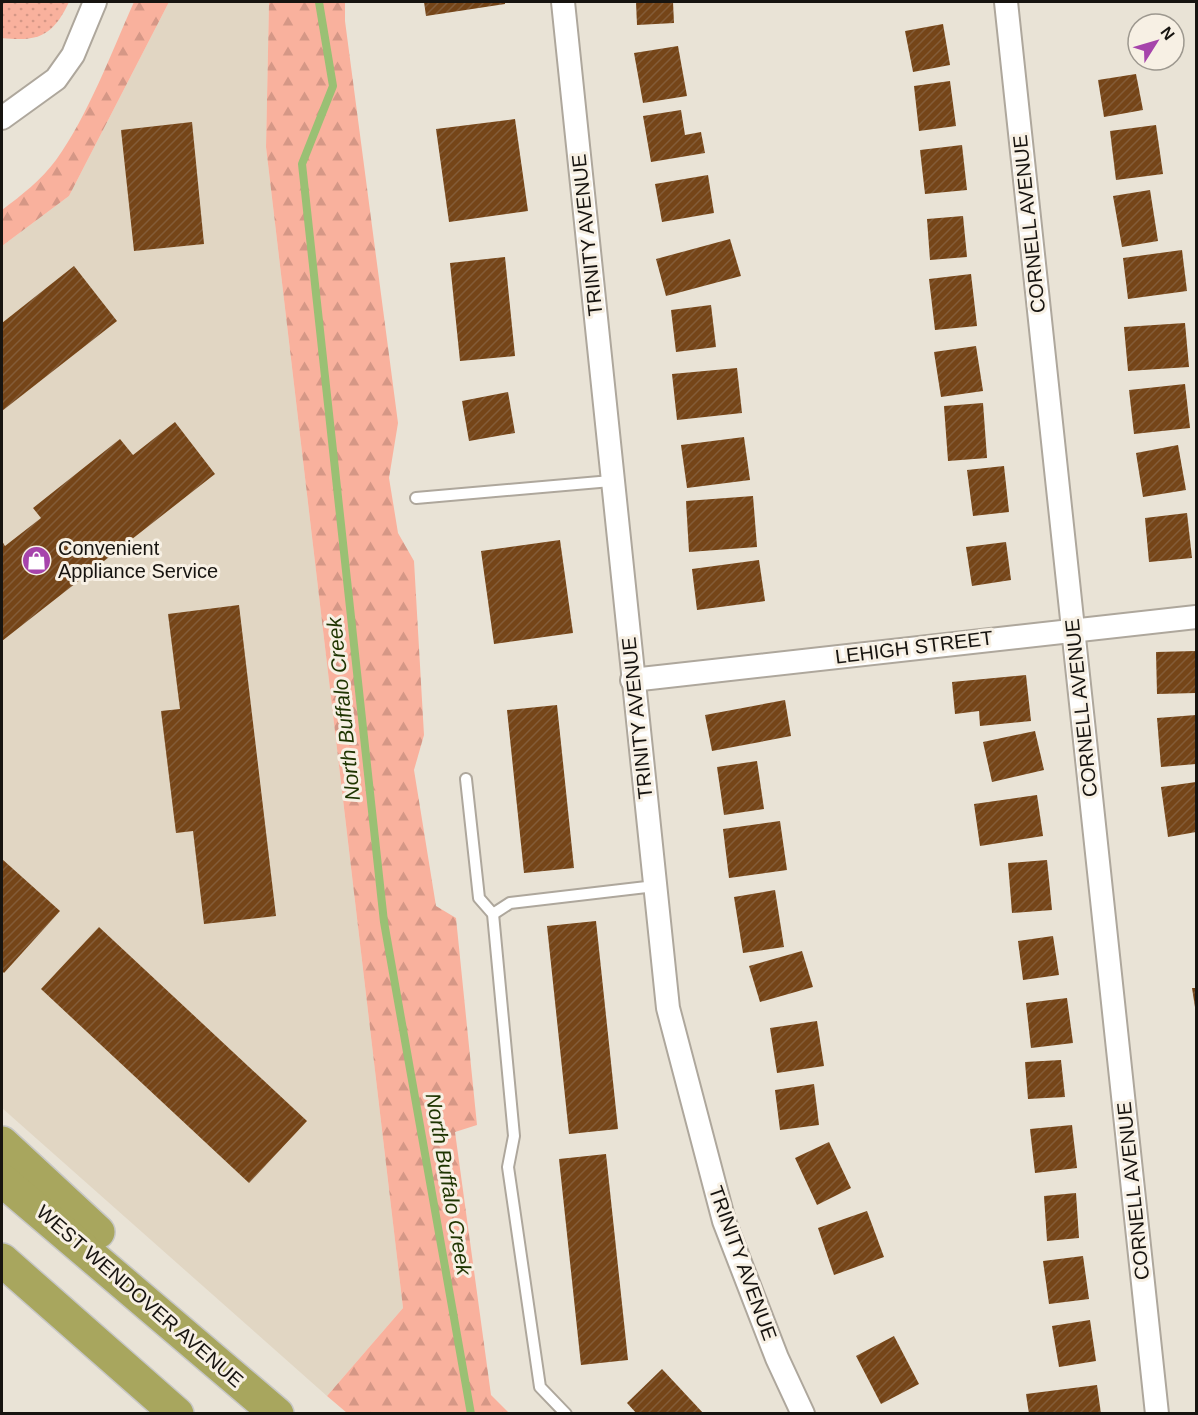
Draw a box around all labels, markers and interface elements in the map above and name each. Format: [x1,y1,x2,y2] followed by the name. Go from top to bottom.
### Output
[1126,12,1186,72] north arrow
[1157,24,1178,43] text: N
[1009,134,1049,314] street label: CORNELL AVENUE
[568,153,606,317] street label: TRINITY AVENUE
[58,537,218,582] place label: Convenient Appliance Service
[21,544,53,576] shop icon: Convenient Appliance Service
[322,615,364,802] water label: North Buffalo Creek
[1061,618,1101,798] street label: CORNELL AVENUE
[834,626,994,668] street label: LEHIGH STREET
[618,636,656,800] street label: TRINITY AVENUE
[422,1091,477,1278] water label: North Buffalo Creek
[1113,1101,1153,1281] street label: CORNELL AVENUE
[705,1183,781,1343] street label: TRINITY AVENUE
[32,1200,248,1392] street label: WEST WENDOVER AVENUE

